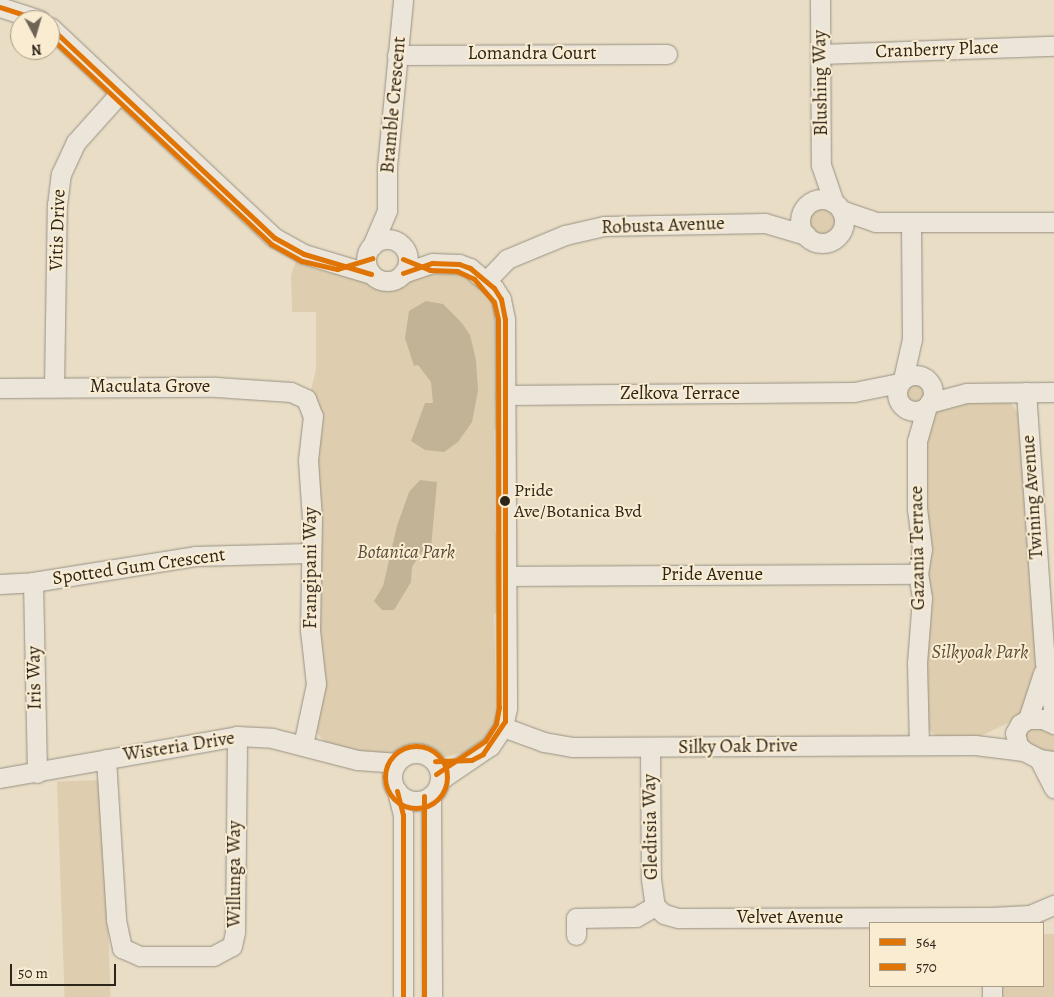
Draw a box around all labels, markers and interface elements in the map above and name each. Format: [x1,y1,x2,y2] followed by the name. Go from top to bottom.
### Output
[10,10,60,60] north arrow
[809,30,833,136] street label: Blushing Way
[377,36,411,174] street label: Bramble Crescent
[875,36,999,64] street label: Cranberry Place
[30,39,43,59] text: N
[468,43,596,65] street label: Lomandra Court
[45,189,71,271] street label: Vitis Drive
[601,212,725,240] street label: Robusta Avenue
[90,376,210,398] street label: Maculata Grove
[620,383,740,405] street label: Zelkova Terrace
[1017,434,1049,560] street label: Twining Avenue
[514,480,642,522] place label: Pride Ave/Botanica Bvd
[906,486,930,610] street label: Gazania Terrace
[500,496,510,506] marker: Pride Ave/Botanica Bvd
[300,507,322,629] street label: Frangipani Way
[357,542,455,564] park label: Botanica Park
[51,544,227,590] street label: Spotted Gum Crescent
[661,564,763,586] street label: Pride Avenue
[932,642,1028,664] park label: Silkyoak Park
[23,646,47,710] street label: Iris Way
[122,727,236,767] street label: Wisteria Drive
[678,735,798,759] street label: Silky Oak Drive
[639,774,663,880] street label: Gleditsia Way
[224,820,246,928] street label: Willunga Way
[737,907,843,929] street label: Velvet Avenue
[869,922,1044,987] legend
[916,932,936,952] text: 564
[12,954,119,986] scale bar
[916,957,937,977] text: 570
[18,963,48,983] text: 50 m

